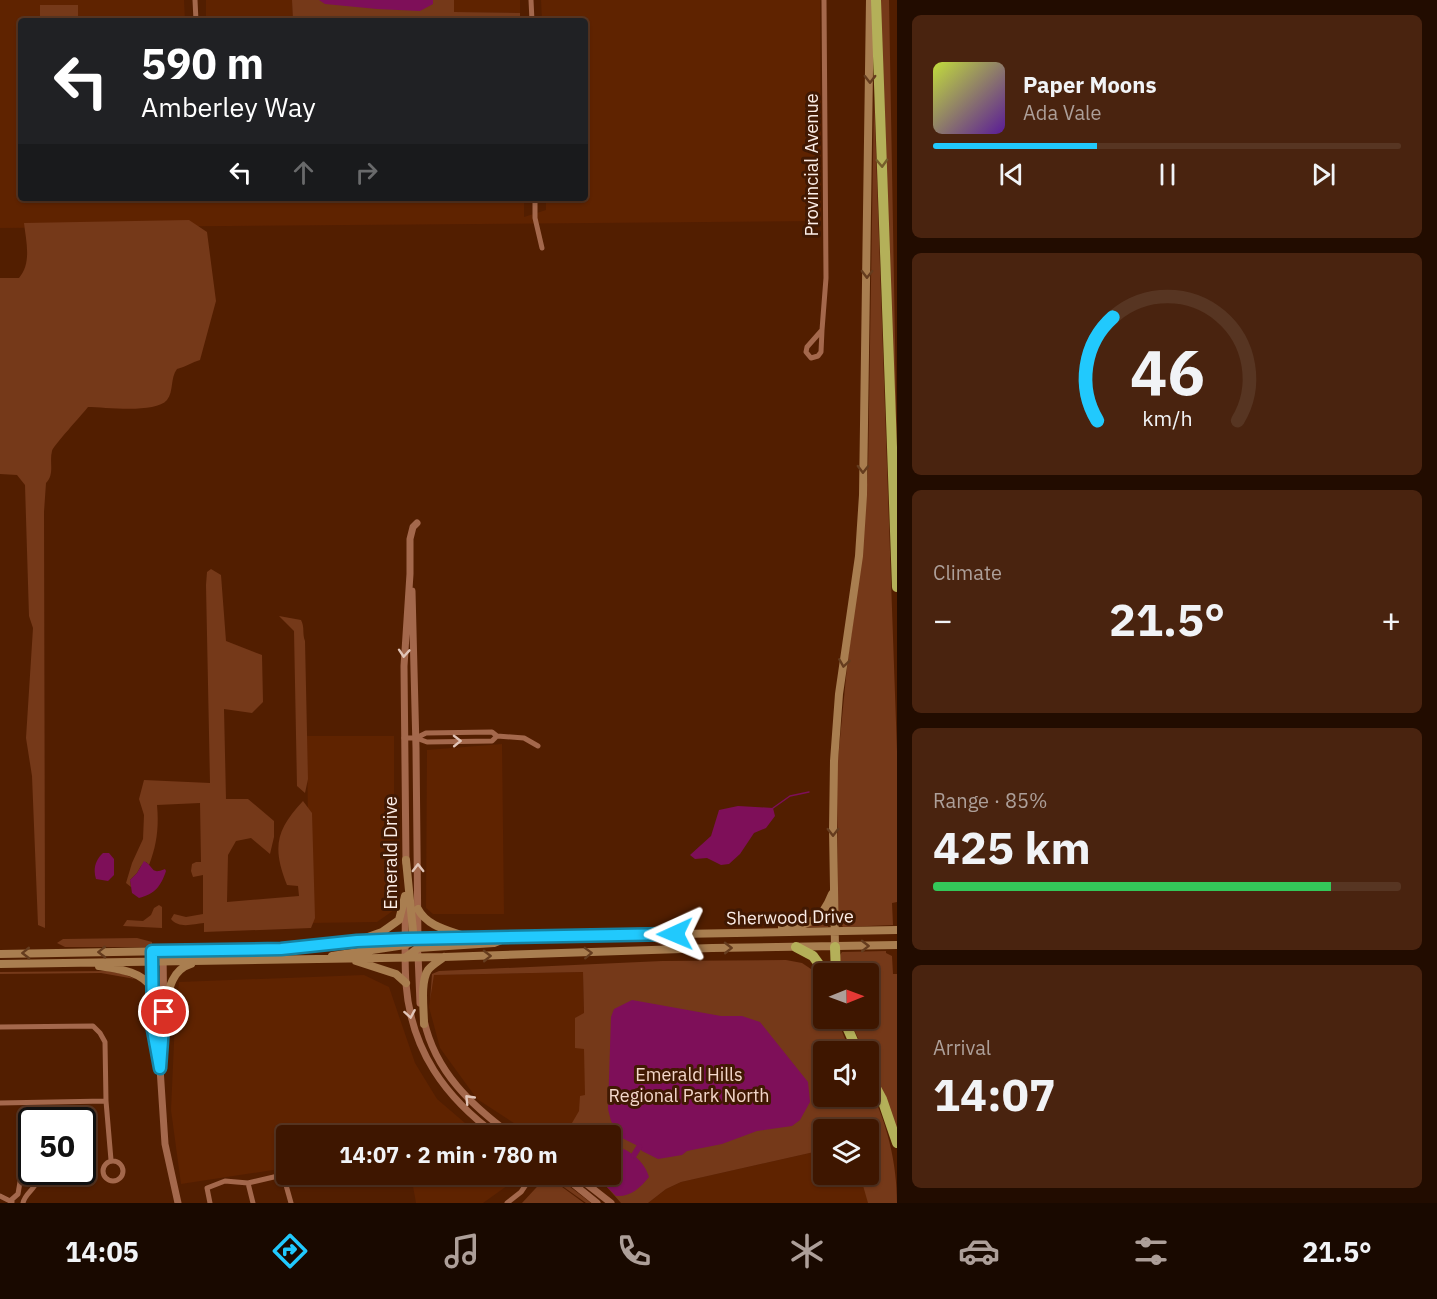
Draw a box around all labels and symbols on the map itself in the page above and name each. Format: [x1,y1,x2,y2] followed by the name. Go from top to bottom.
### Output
[864,75,876,84] one-way arrow
[800,93,823,237] street label: Provincial Avenue
[876,159,888,168] one-way arrow
[861,270,873,279] one-way arrow
[857,465,870,474] one-way arrow
[398,649,411,658] one-way arrow
[838,659,850,668] one-way arrow
[453,735,462,748] one-way arrow
[379,796,402,910] street label: Emerald Drive
[827,828,839,837] one-way arrow
[412,864,424,873] one-way arrow
[643,902,707,966] position arrow
[726,904,854,930] street label: Sherwood Drive
[861,940,870,952] one-way arrow
[723,942,732,954] one-way arrow
[98,946,107,958] one-way arrow
[22,947,31,959] one-way arrow
[584,947,593,960] one-way arrow
[482,950,491,962] one-way arrow
[813,963,879,1029] north arrow
[138,986,189,1037] pin
[403,1008,416,1018] one-way arrow
[609,1063,769,1107] park label: Emerald Hills Regional Park North
[465,1096,476,1107] one-way arrow
[18,1107,96,1185] speed limit sign: 50

